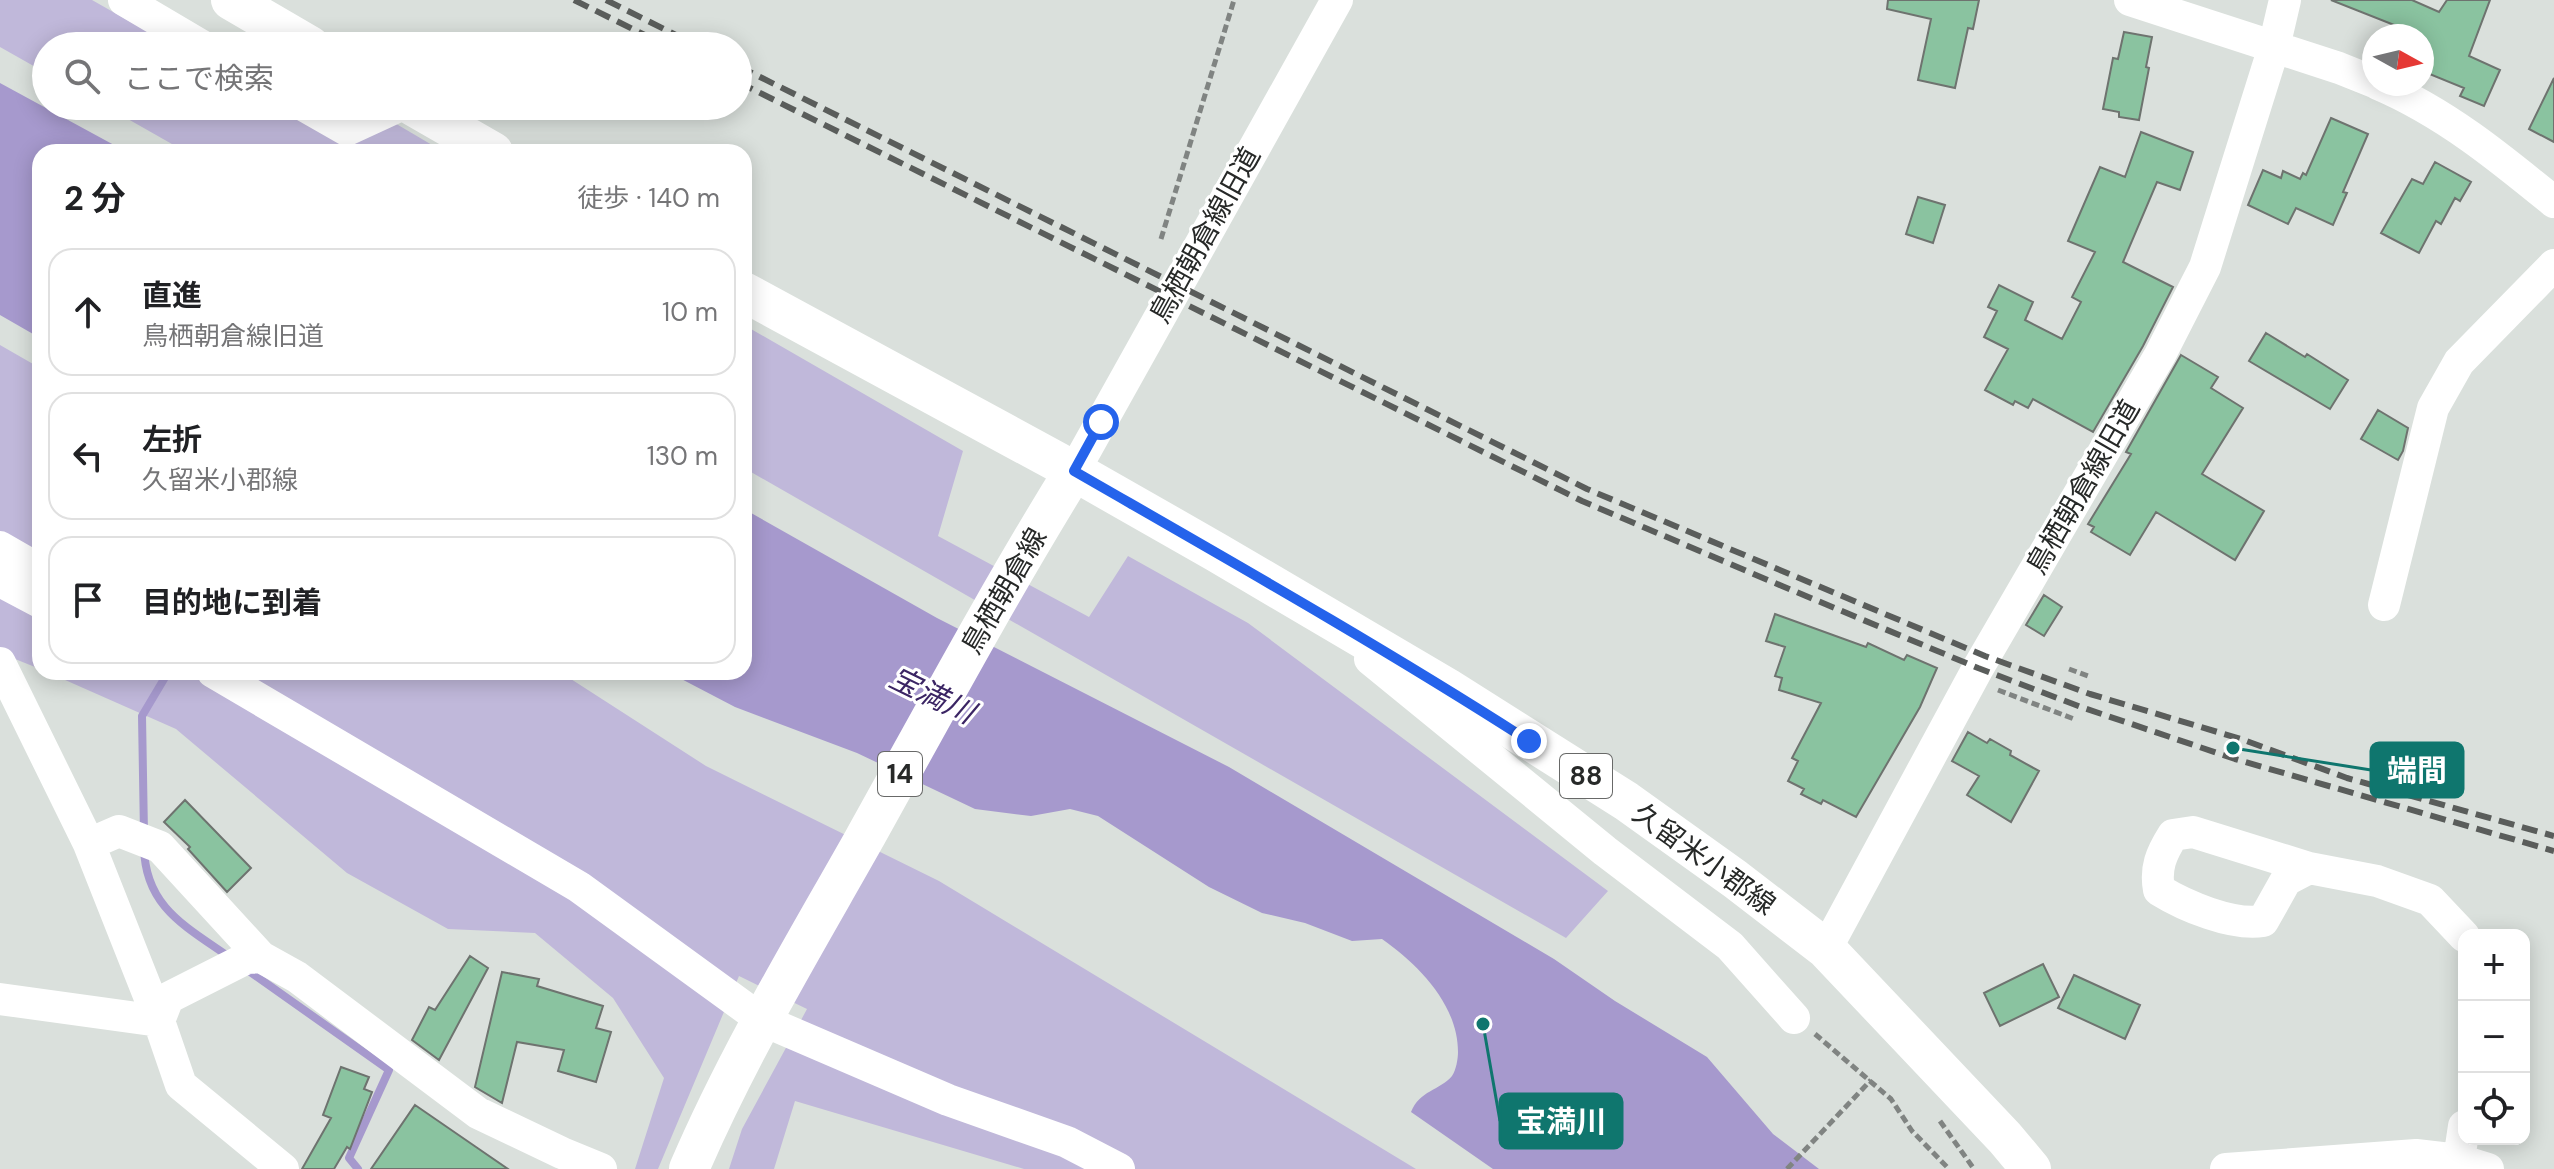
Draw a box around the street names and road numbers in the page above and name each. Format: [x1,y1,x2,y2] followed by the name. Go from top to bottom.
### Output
[1141,140,1269,330] street label: 鳥栖朝倉線旧道
[2018,393,2148,581] street label: 鳥栖朝倉線旧道
[953,521,1055,661] street label: 鳥栖朝倉線
[878,752,922,796] road number: 14
[1560,754,1612,798] road number: 88
[1625,795,1783,923] street label: 久留米小郡線

